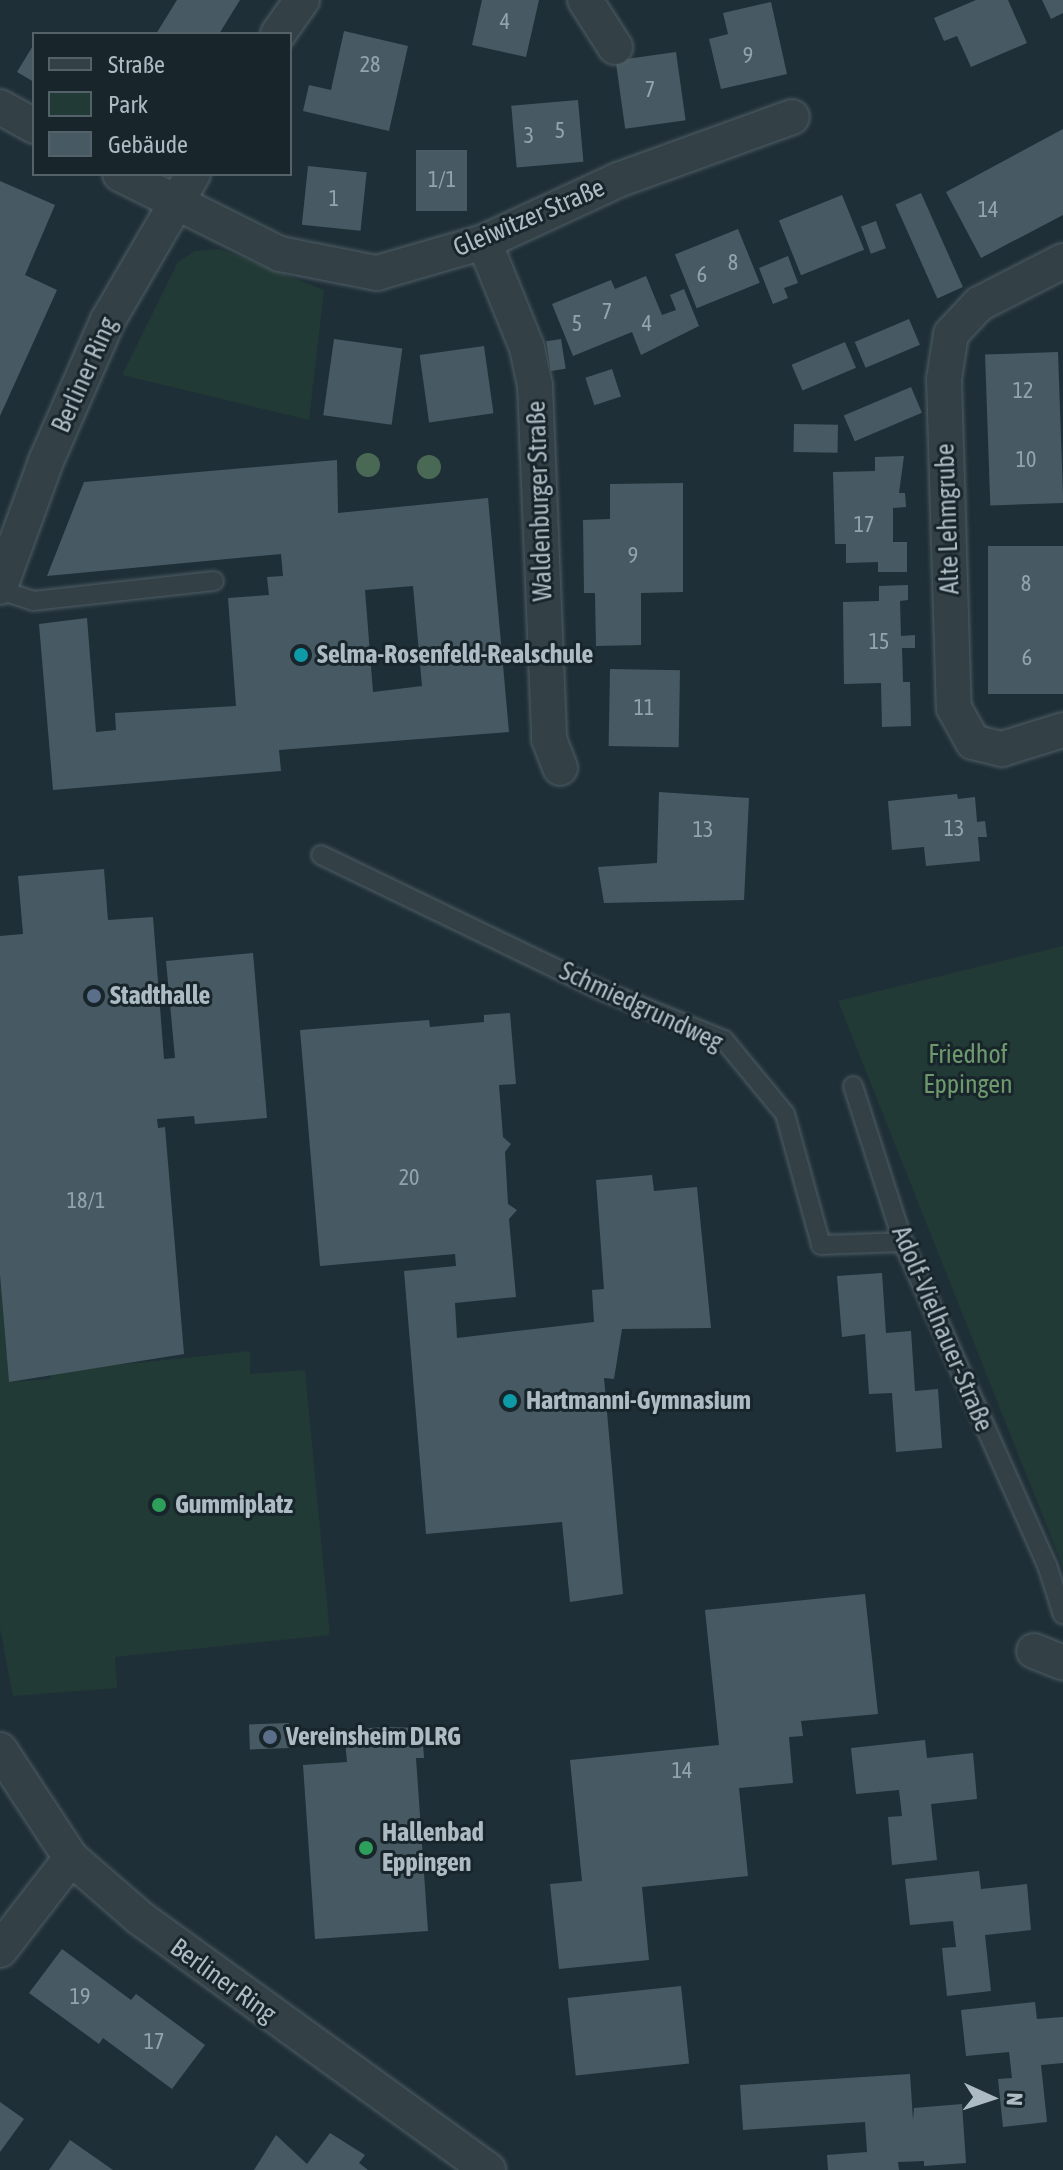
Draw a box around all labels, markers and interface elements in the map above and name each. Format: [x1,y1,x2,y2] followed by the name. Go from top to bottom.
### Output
[500,9,510,35] house number: 4
[32,32,292,176] legend
[743,43,753,69] house number: 9
[108,51,165,78] text: Straße
[360,52,380,78] house number: 28
[645,77,655,103] house number: 7
[108,91,148,118] text: Park
[555,118,565,144] house number: 5
[524,123,534,149] house number: 3
[108,131,188,158] text: Gebäude
[428,167,456,193] house number: 1/1
[449,172,609,264] street label: Gleiwitzer Straße
[329,186,339,212] house number: 1
[978,197,998,223] house number: 14
[728,250,738,276] house number: 8
[697,262,707,288] house number: 6
[602,299,612,325] house number: 7
[572,311,582,337] house number: 5
[642,311,652,337] house number: 4
[46,312,124,438] street label: Berliner Ring
[1013,378,1033,404] house number: 12
[521,400,559,602] street label: Waldenburger Straße
[930,443,966,595] street label: Alte Lehmgrube
[1016,447,1036,473] house number: 10
[854,512,874,538] house number: 17
[628,543,638,569] house number: 9
[1021,571,1031,597] house number: 8
[869,629,889,655] house number: 15
[317,639,593,671] place label: Selma-Rosenfeld-Realschule
[1022,645,1032,671] house number: 6
[292,646,310,664] marker: Selma-Rosenfeld-Realschule
[634,695,654,721] house number: 11
[944,816,964,842] house number: 13
[693,817,713,843] house number: 13
[554,956,728,1058] street label: Schmiedgrundweg
[110,980,210,1012] place label: Stadthalle
[85,987,103,1005] marker: Stadthalle
[923,1039,1013,1100] park label: Friedhof Eppingen
[399,1165,419,1191] house number: 20
[67,1188,105,1214] house number: 18/1
[885,1222,999,1436] street label: Adolf-Vielhauer-Straße
[526,1385,751,1417] place label: Hartmanni-Gymnasium
[501,1392,519,1410] marker: Hartmanni-Gymnasium
[175,1489,293,1521] place label: Gummiplatz
[150,1496,168,1514] marker: Gummiplatz
[286,1721,461,1753] place label: Vereinsheim DLRG
[261,1728,279,1746] marker: Vereinsheim DLRG
[672,1758,692,1784] house number: 14
[382,1817,484,1878] place label: Hallenbad Eppingen
[357,1839,375,1857] marker: Hallenbad Eppingen
[164,1932,282,2030] street label: Berliner Ring
[70,1984,90,2010] house number: 19
[144,2029,164,2055] house number: 17
[951,2058,1031,2138] north arrow
[1002,2092,1028,2106] text: N

